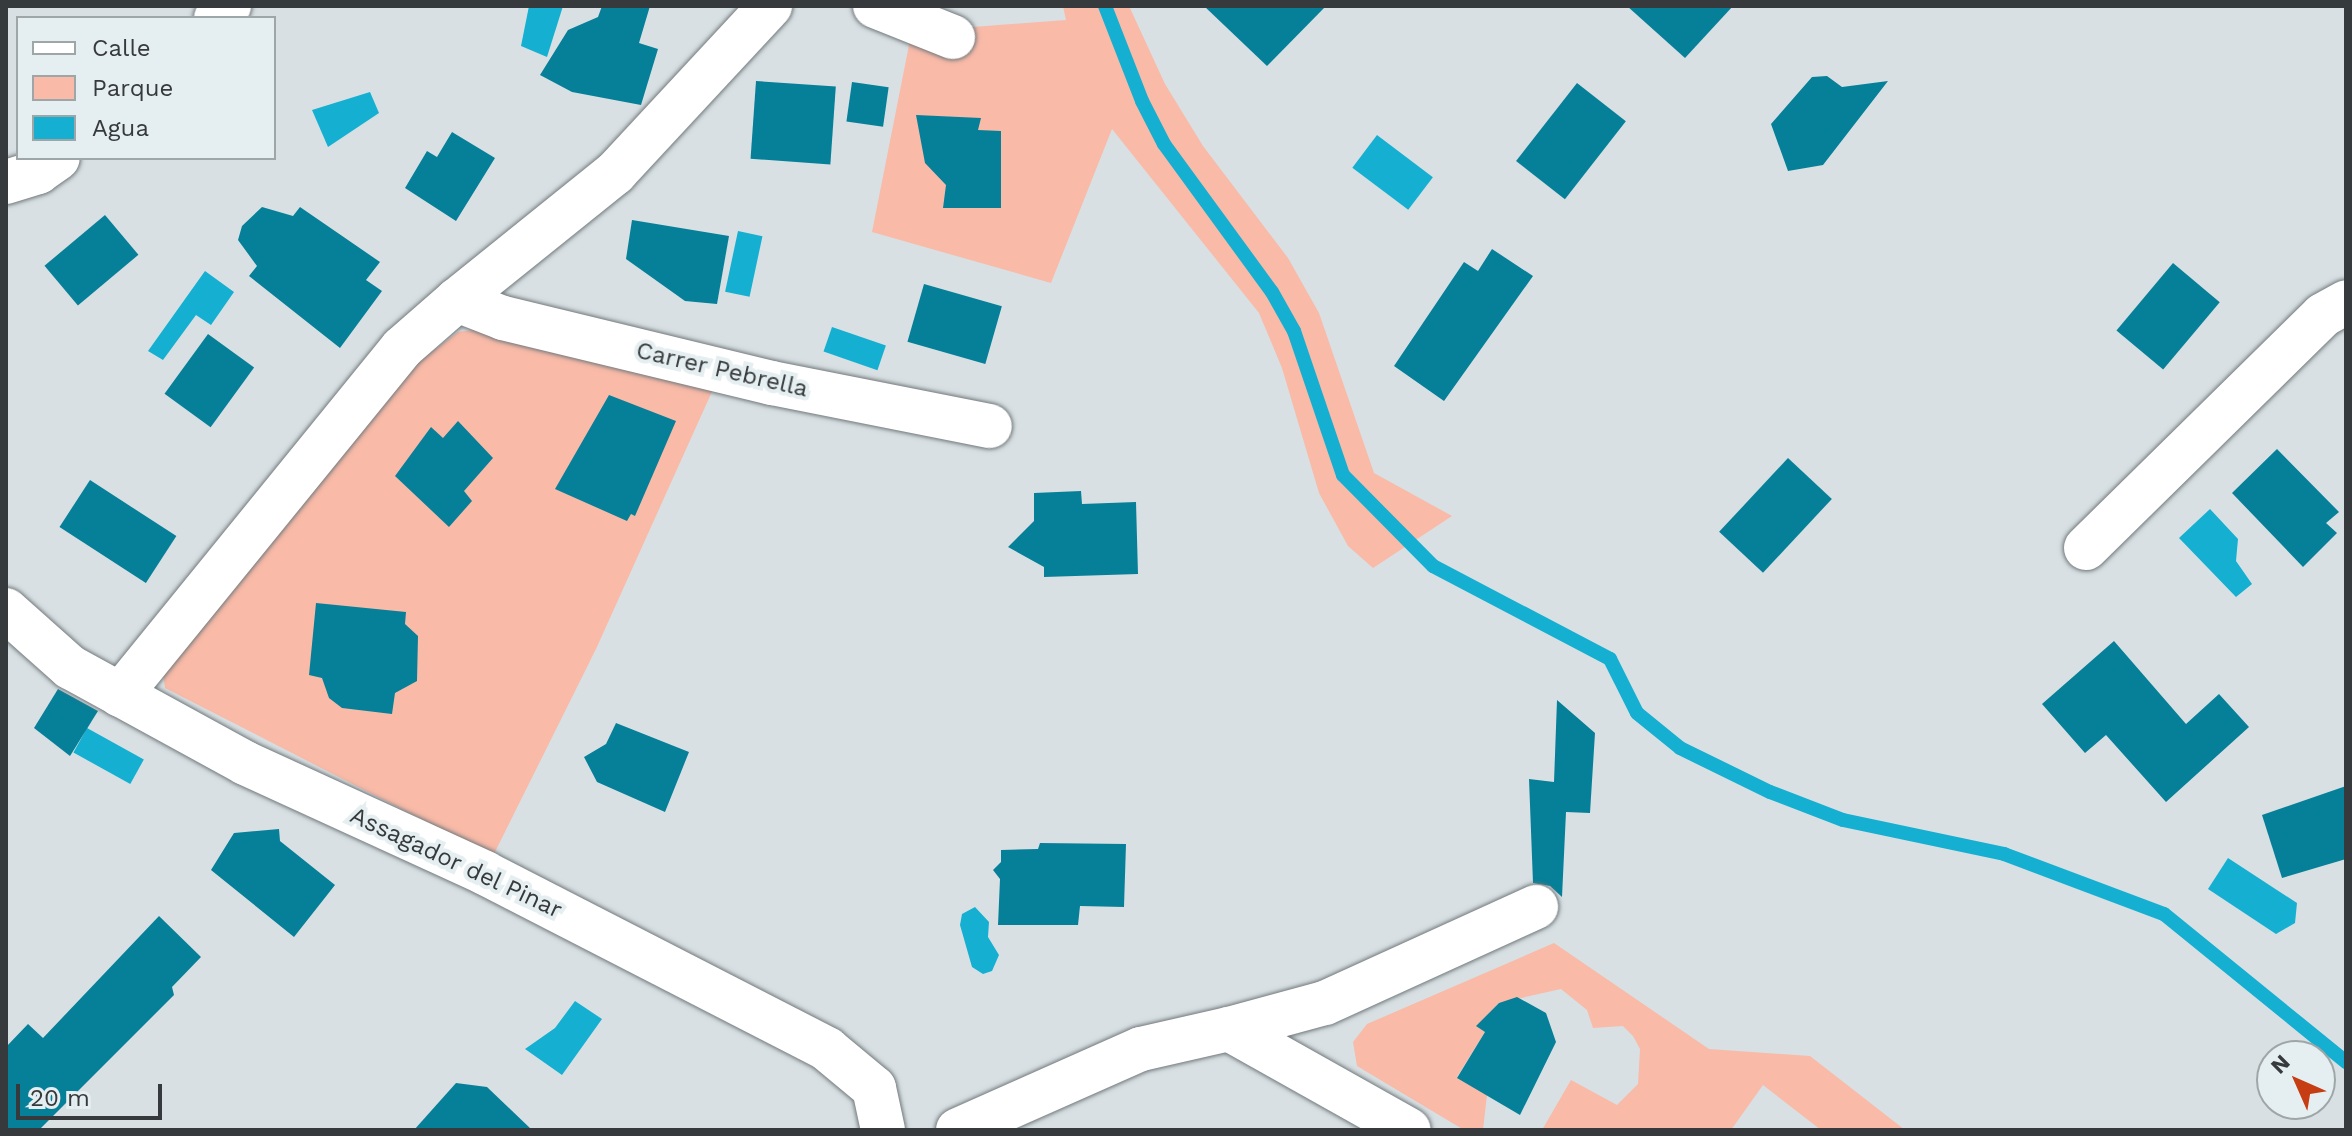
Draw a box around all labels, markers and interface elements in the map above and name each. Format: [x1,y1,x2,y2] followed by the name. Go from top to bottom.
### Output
[16,16,276,160] legend
[92,34,151,62] text: Calle
[92,74,173,102] text: Parque
[92,114,149,142] text: Agua
[633,336,811,404] street label: Carrer Pebrella
[345,801,567,925] street label: Assagador del Pinar
[2256,1040,2336,1120] north arrow
[2265,1049,2295,1079] text: N
[20,1068,166,1118] scale bar
[30,1084,90,1112] text: 20 m

